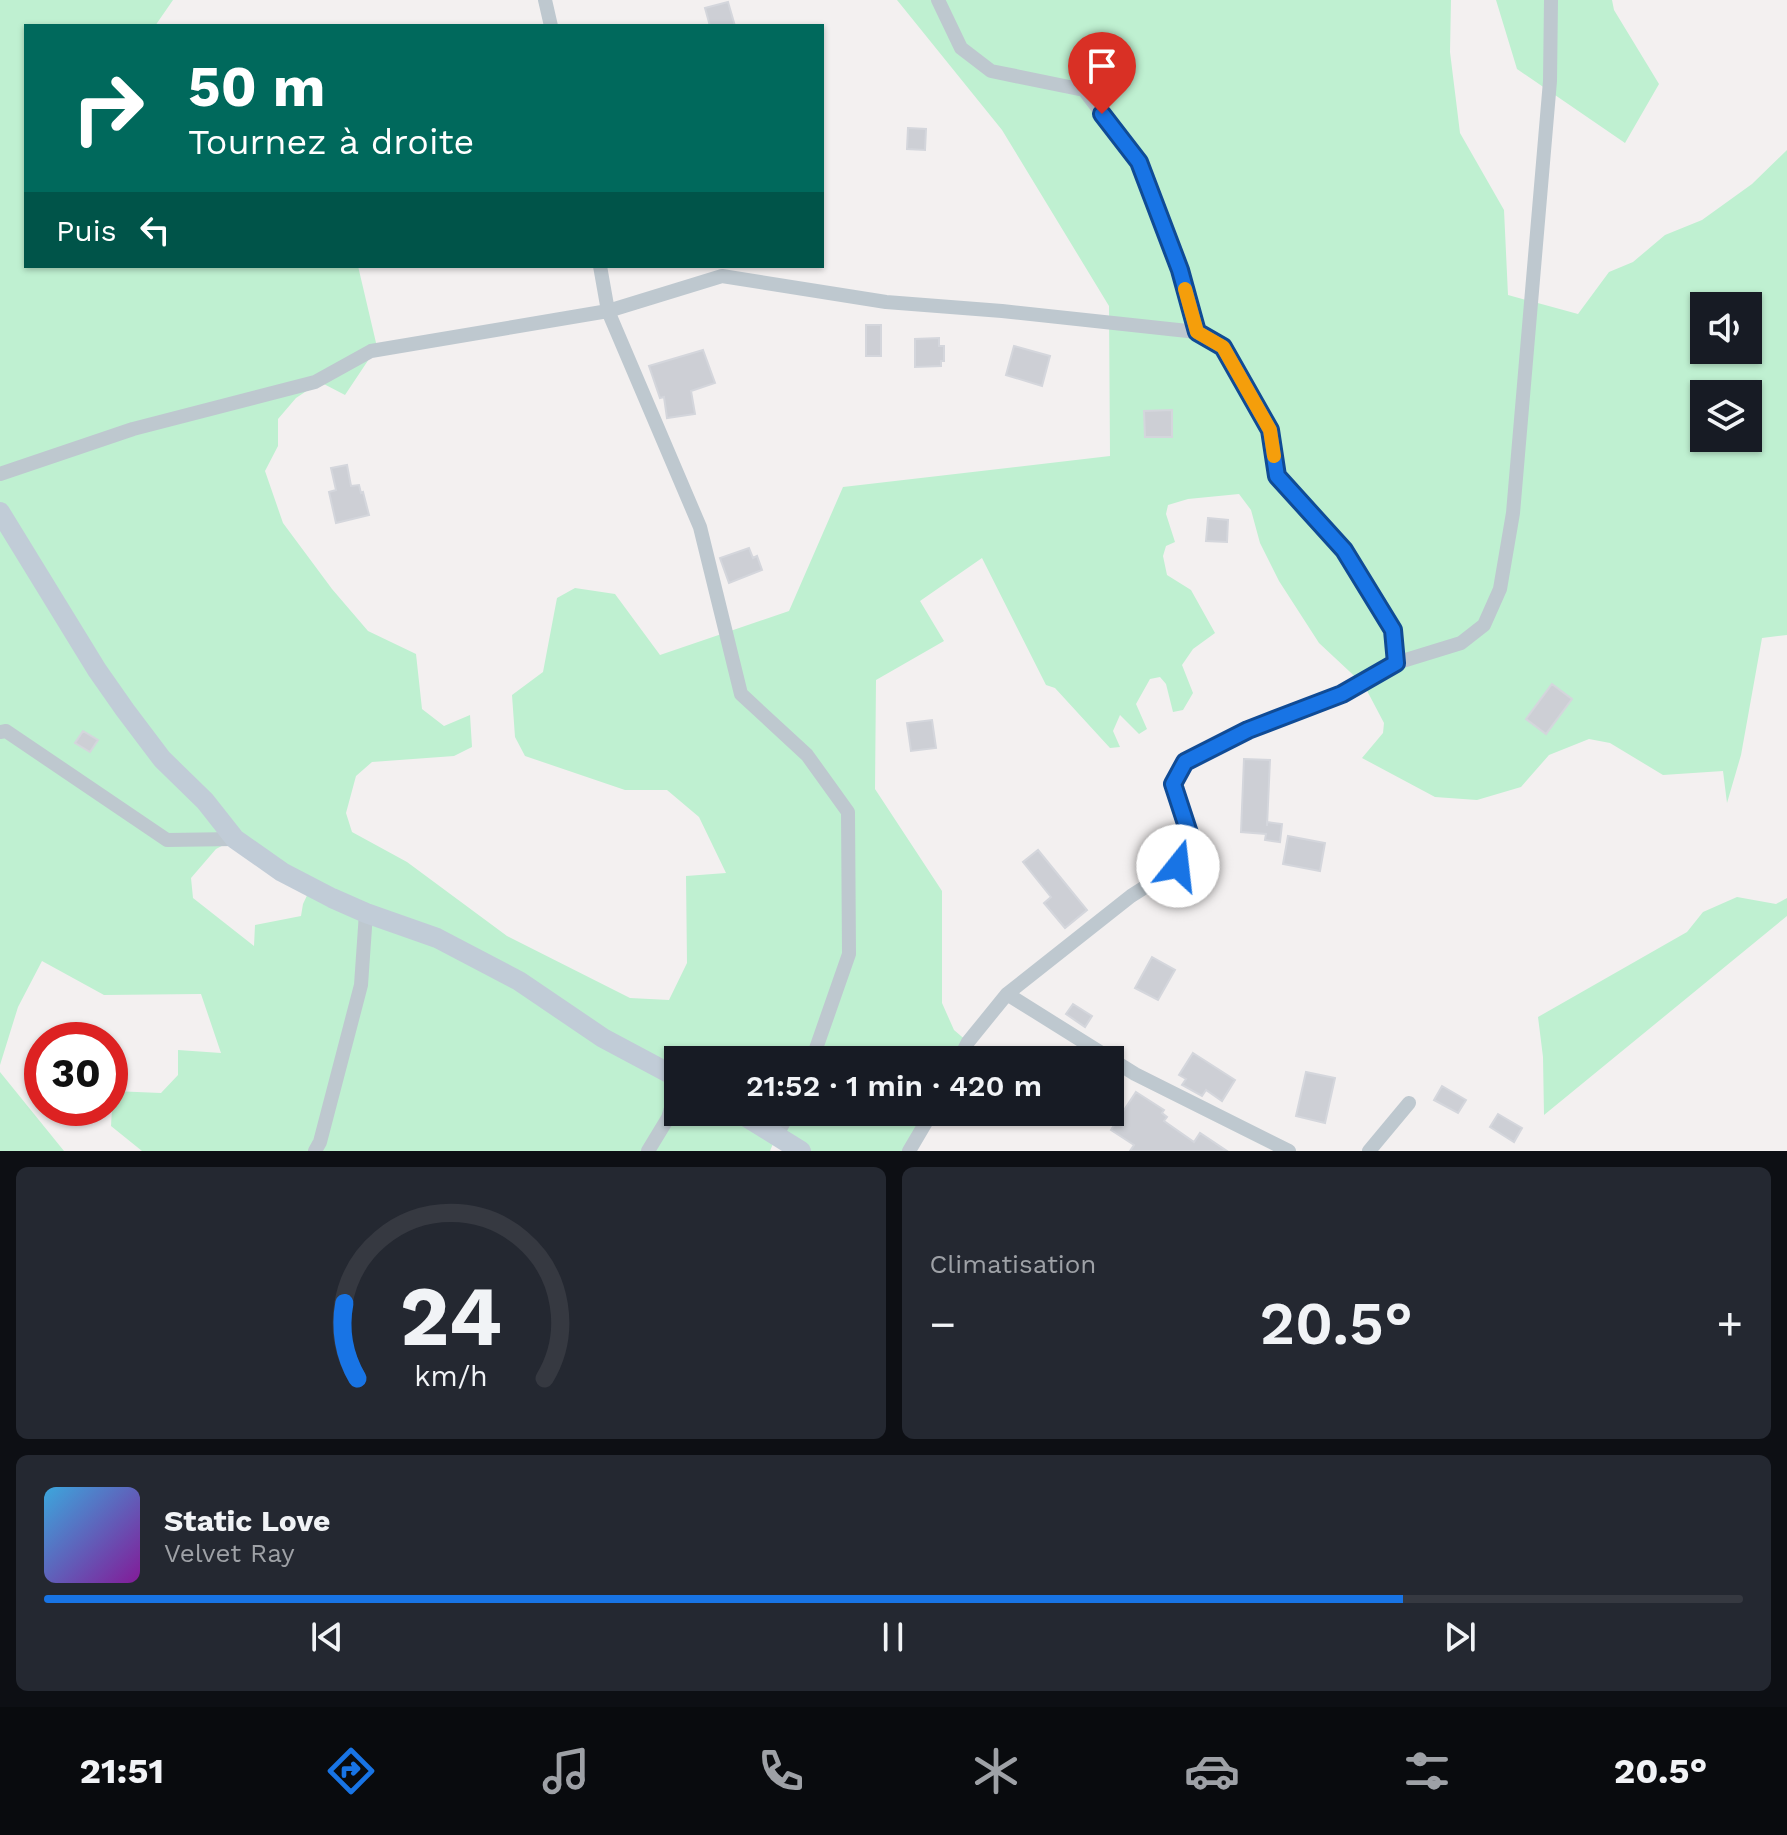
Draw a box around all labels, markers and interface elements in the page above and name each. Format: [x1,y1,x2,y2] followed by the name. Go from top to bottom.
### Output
[1068,32,1136,114] pin
[1080,44,1124,88] icon: arrive
[188,54,325,120] text: 50 m
[56,56,160,160] icon: right
[188,121,474,163] text: Tournez à droite
[133,208,177,252] icon: left
[56,213,117,248] text: Puis
[1690,292,1762,452] map controls
[1690,292,1762,364] button: sound
[1690,380,1762,452] button: layers
[1136,824,1220,908] position arrow
[24,1022,128,1126] speed limit sign: 30
[746,1068,1042,1103] text: 21:52 · 1 min · 420 m
[930,1249,1096,1279] text: Climatisation
[400,1268,502,1365] text: 24
[1260,1288,1413,1359] text: 20.5°
[930,1298,956,1350] text: −
[1716,1298,1743,1350] text: +
[414,1359,488,1393] text: km/h
[164,1503,330,1538] text: Static Love
[164,1538,295,1568] text: Velvet Ray
[305,1615,349,1659] icon: previous
[871,1615,915,1659] icon: pause
[1438,1615,1482,1659] icon: next
[323,1743,379,1799] icon: directions
[538,1743,594,1799] icon: music
[753,1743,809,1799] icon: phone
[968,1743,1024,1799] icon: climate
[1184,1743,1240,1799] icon: car
[1399,1743,1455,1799] icon: filters
[80,1750,164,1792] text: 21:51
[1614,1750,1707,1792] text: 20.5°

